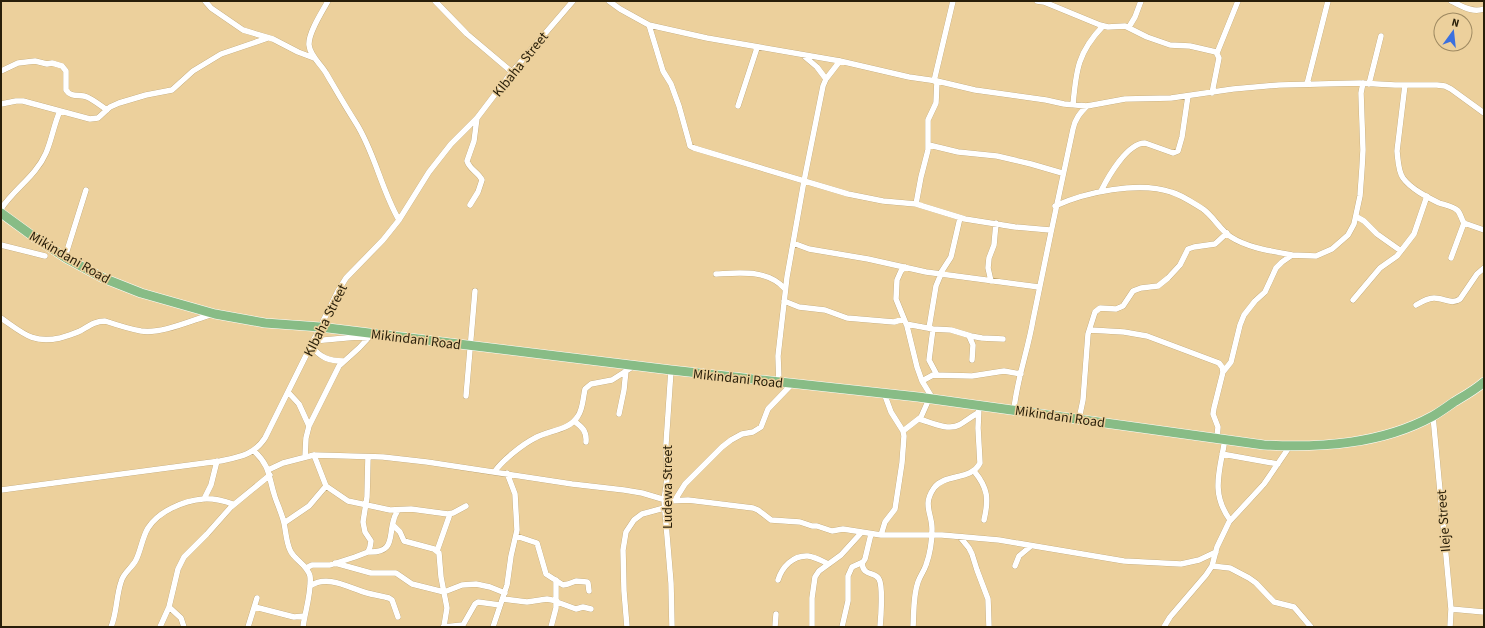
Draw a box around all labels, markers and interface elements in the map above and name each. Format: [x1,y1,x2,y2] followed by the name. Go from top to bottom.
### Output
[1433,12,1473,52] north arrow
[1450,15,1461,31] text: N
[488,27,554,102] street label: KIbaha Street
[25,227,114,289] street label: Mikindani Road
[299,281,353,360] street label: KIbaha Street
[370,325,462,355] street label: Mikindani Road
[692,364,784,394] street label: Mikindani Road
[1014,401,1106,433] street label: Mikindani Road
[658,445,678,529] street label: Ludewa Street
[1432,489,1456,553] street label: Ileje Street

